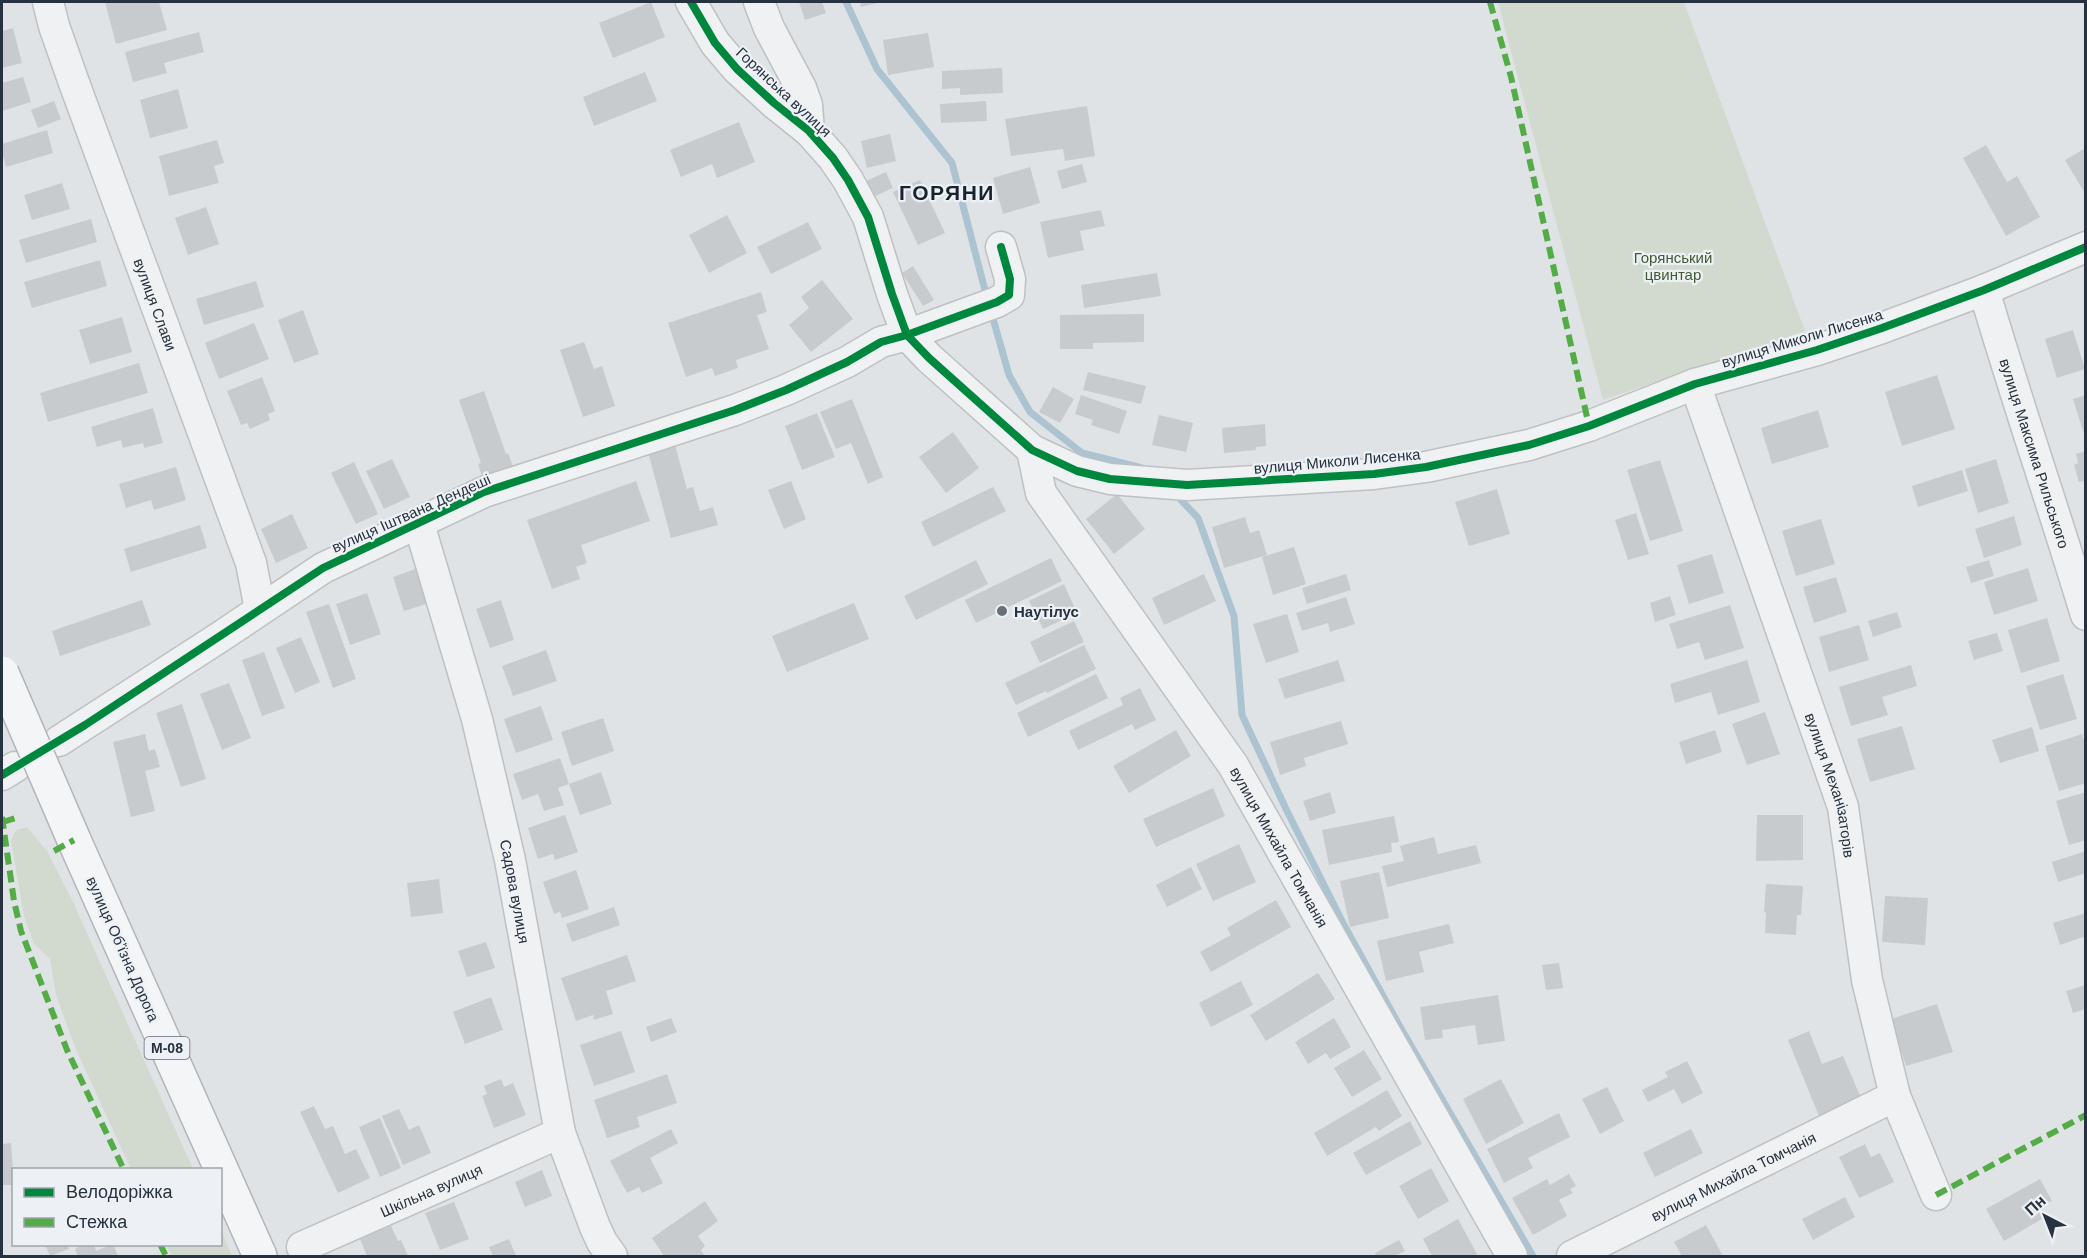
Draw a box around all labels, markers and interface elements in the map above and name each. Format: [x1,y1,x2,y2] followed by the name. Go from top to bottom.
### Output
[733,44,835,140] street label: Горянська вулиця
[899,181,995,204] district label: ГОРЯНИ
[1634,249,1712,283] park label: Горянський цвинтар
[131,256,180,353] street label: вулиця Слави
[1720,305,1885,371] street label: вулиця Миколи Лисенка
[1997,356,2073,550] street label: вулиця Максима Рильського
[1253,445,1422,477] street label: вулиця Миколи Лисенка
[329,470,493,556] street label: вулиця Іштвана Дендеші
[1014,603,1079,620] place label: Наутілус
[995,604,1009,618] marker: Наутілус
[1802,710,1858,859] street label: вулиця Механізаторів
[1227,764,1332,930] street label: вулиця Михайла Томчанія
[497,838,534,945] street label: Садова вулиця
[83,874,163,1025] street label: вулиця Обʼїзна Дорога
[144,1037,190,1059] road number: М-08
[1648,1128,1818,1224] street label: вулиця Михайла Томчанія
[377,1160,485,1220] street label: Шкільна вулиця
[12,1168,222,1246] legend
[66,1182,174,1202] text: Велодоріжка
[2015,1186,2075,1246] north arrow
[2022,1192,2049,1219] text: Пн
[66,1212,128,1232] text: Стежка

